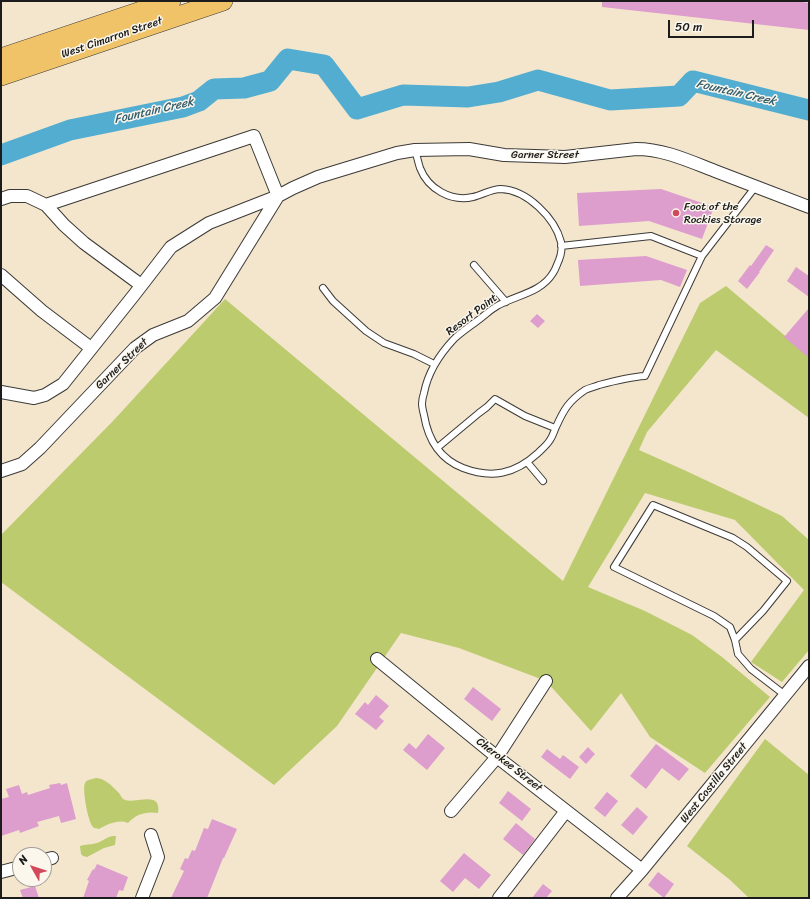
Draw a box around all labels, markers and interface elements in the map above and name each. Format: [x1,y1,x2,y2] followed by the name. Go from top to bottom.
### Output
[670,12,756,38] scale bar
[60,15,164,61] street label: West Cimarron Street
[675,16,702,38] text: 50 m
[695,77,777,109] water label: Fountain Creek
[113,95,195,127] water label: Fountain Creek
[511,148,579,162] street label: Garner Street
[684,200,761,226] place label: Foot of the Rockies Storage
[671,208,681,218] marker: Foot of the Rockies Storage
[444,291,500,339] street label: Resort Point
[93,336,151,392] street label: Garner Street
[473,735,545,795] street label: Cherokee Street
[678,740,750,826] street label: West Costilla Street
[12,847,52,887] north arrow
[13,851,33,869] text: N

